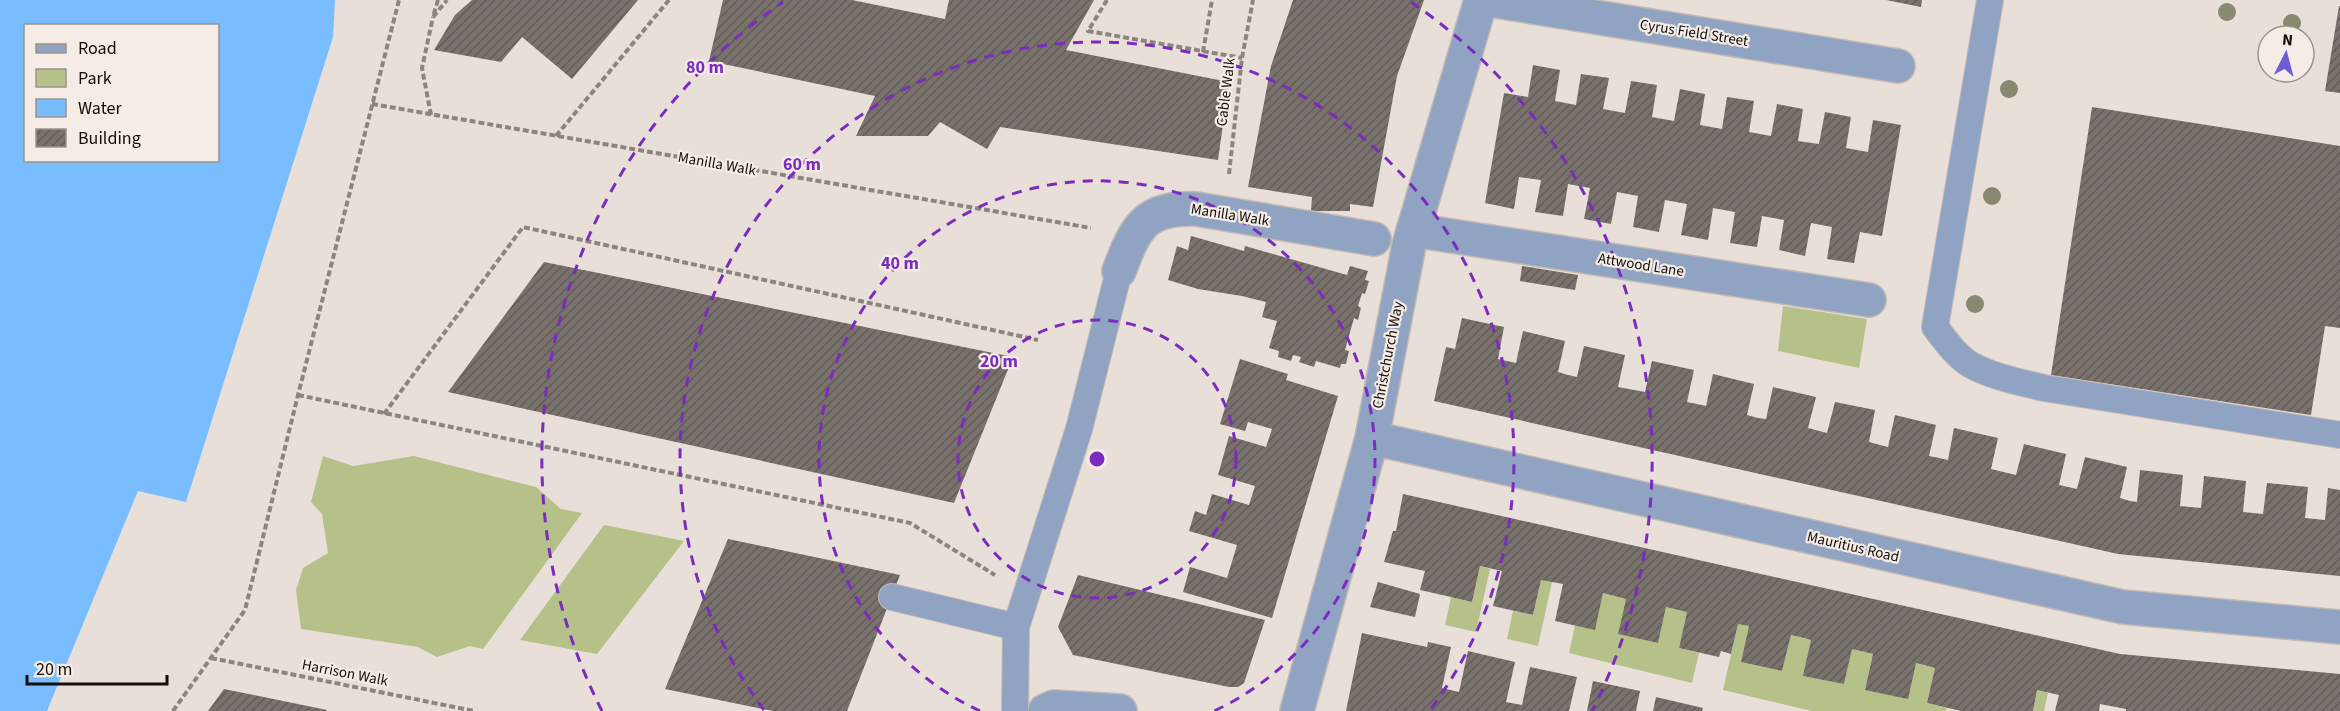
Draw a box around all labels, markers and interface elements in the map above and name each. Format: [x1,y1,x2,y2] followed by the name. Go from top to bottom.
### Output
[1638,14,1750,52] street label: Cyrus Field Street
[24,24,219,162] legend
[2256,24,2316,84] north arrow
[2281,29,2294,52] text: N
[78,36,117,61] text: Road
[686,55,724,80] text: 80 m
[1211,56,1241,128] street label: Cable Walk
[78,66,112,91] text: Park
[78,96,122,121] text: Water
[78,126,141,151] text: Building
[676,147,758,181] street label: Manilla Walk
[783,152,821,177] text: 60 m
[1189,198,1271,232] street label: Manilla Walk
[1597,248,1685,282] street label: Attwood Lane
[881,251,919,276] text: 40 m
[1367,300,1409,410] street label: Christchurch Way
[980,349,1018,374] text: 20 m
[1087,449,1107,469] centre of rings
[1805,526,1901,568] street label: Mauritius Road
[27,648,166,686] scale bar
[300,654,390,692] street label: Harrison Walk
[36,657,72,682] text: 20 m

